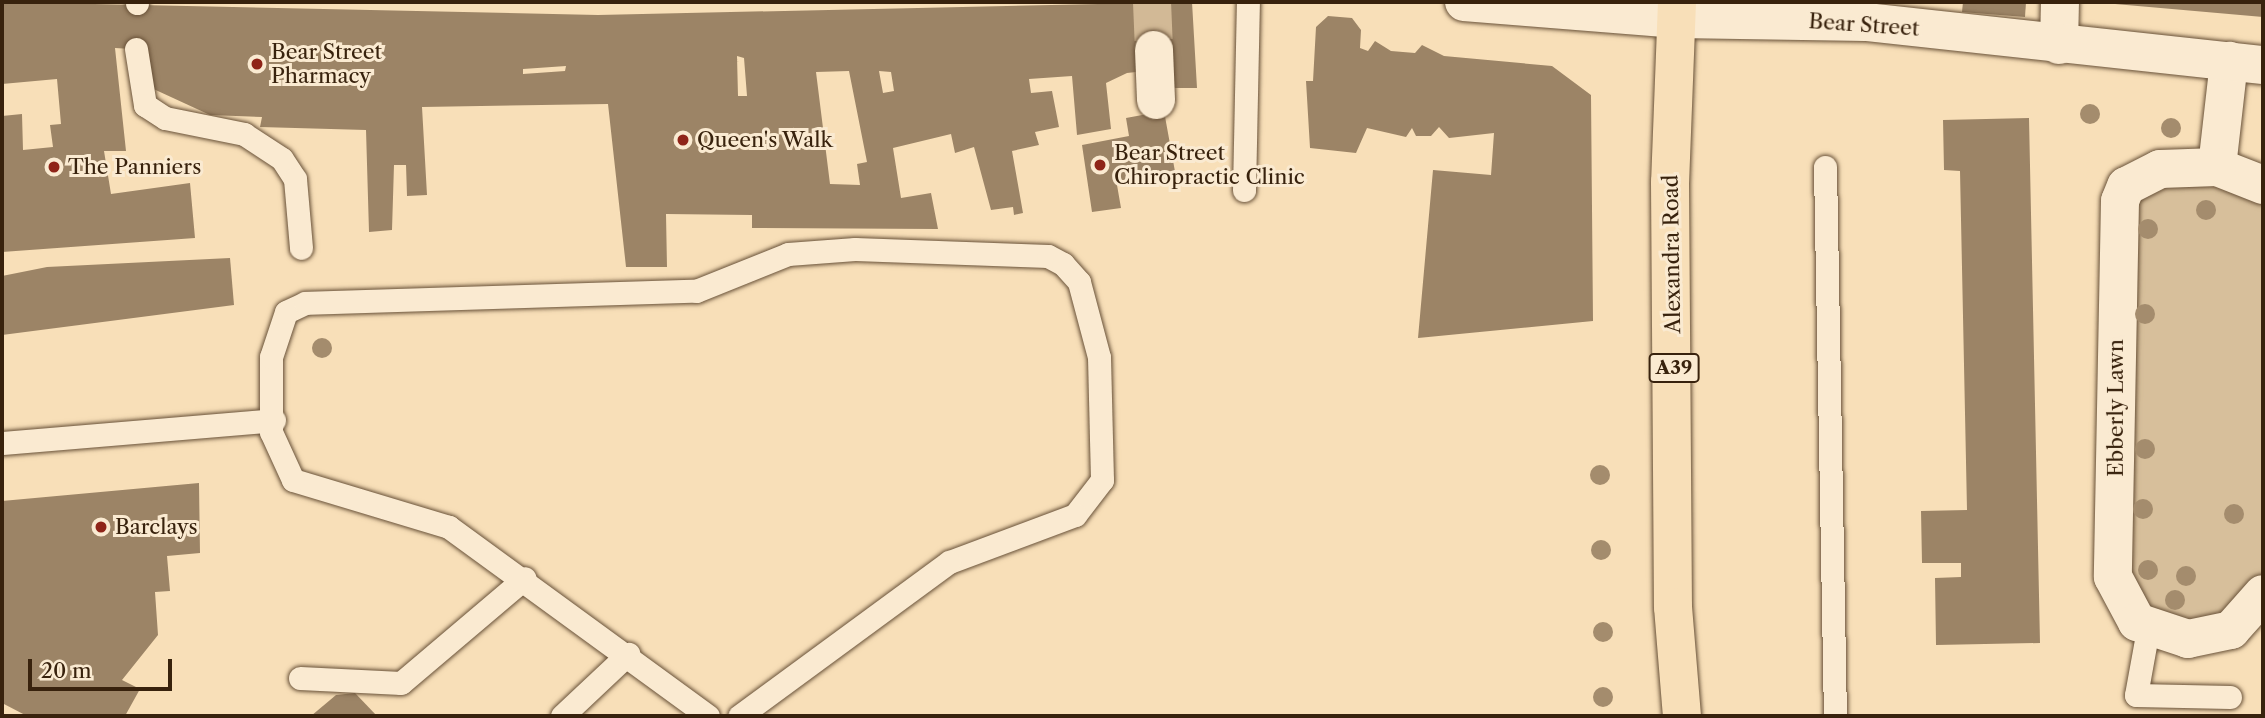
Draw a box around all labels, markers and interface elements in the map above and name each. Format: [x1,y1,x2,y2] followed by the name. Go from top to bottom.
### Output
[1808,9,1920,41] street label: Bear Street
[271,39,382,89] place label: Bear Street Pharmacy
[249,56,265,72] marker: Bear Street Pharmacy
[697,127,833,153] place label: Queen's Walk
[675,132,691,148] marker: Queen's Walk
[1114,140,1305,190] place label: Bear Street Chiropractic Clinic
[68,154,201,180] place label: The Panniers
[1092,157,1108,173] marker: Bear Street Chiropractic Clinic
[46,159,62,175] marker: The Panniers
[1658,174,1686,334] street label: Alexandra Road
[2103,339,2129,477] street label: Ebberly Lawn
[1648,352,1700,384] road number: A39
[115,514,198,540] place label: Barclays
[93,519,109,535] marker: Barclays
[32,644,175,688] scale bar
[41,658,92,683] text: 20 m

